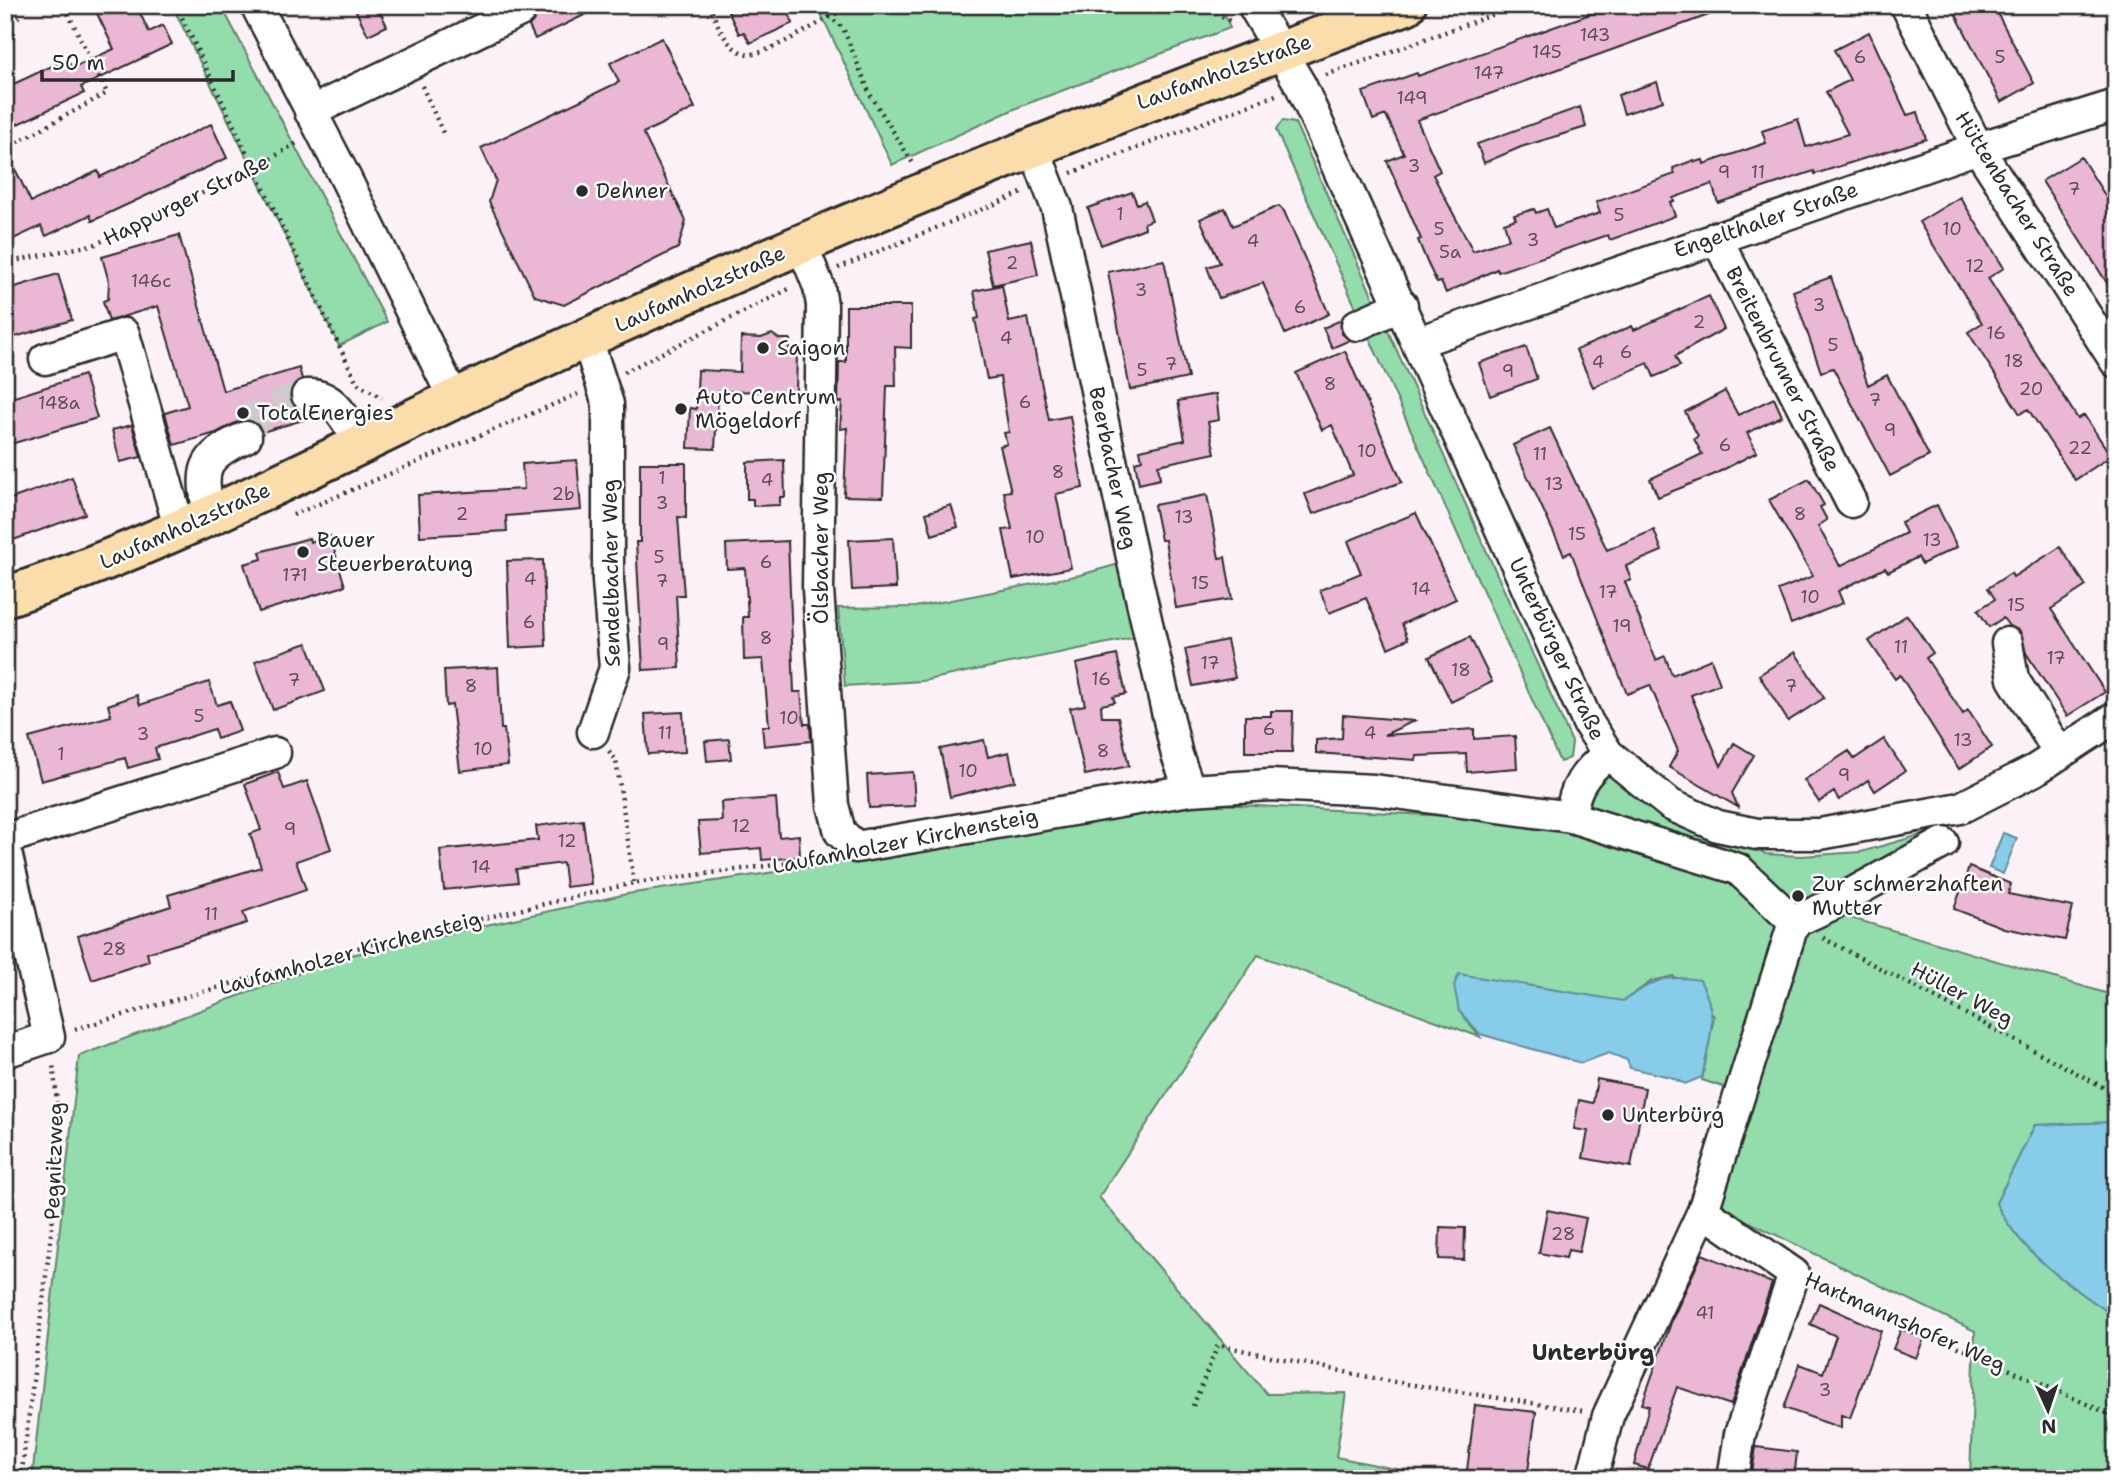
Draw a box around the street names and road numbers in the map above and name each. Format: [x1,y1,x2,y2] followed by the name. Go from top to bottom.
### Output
[1133,27,1315,117] street label: Laufamholzstraße
[1948,106,2086,302] street label: Hüttenbacher Straße
[98,148,274,252] street label: Happurger Straße
[1670,175,1862,265] street label: Engelthaler Straße
[610,239,790,339] street label: Laufamholzstraße
[1719,262,1847,476] street label: Breitenbrunner Straße
[1082,384,1144,552] street label: Beerbacher Weg
[807,472,835,624] street label: Ölsbacher Weg
[95,476,275,576] street label: Laufamholzstraße
[595,479,627,667] street label: Sendelbacher Weg
[1502,553,1612,745] street label: Unterbürger Straße
[770,802,1040,880] street label: Laufamholzer Kirchensteig
[216,905,484,1001] street label: Laufamholzer Kirchensteig
[1906,955,2018,1033] street label: Hüller Weg
[38,1102,70,1220] street label: Pegnitzweg
[1800,1265,2010,1379] street label: Hartmannshofer Weg

